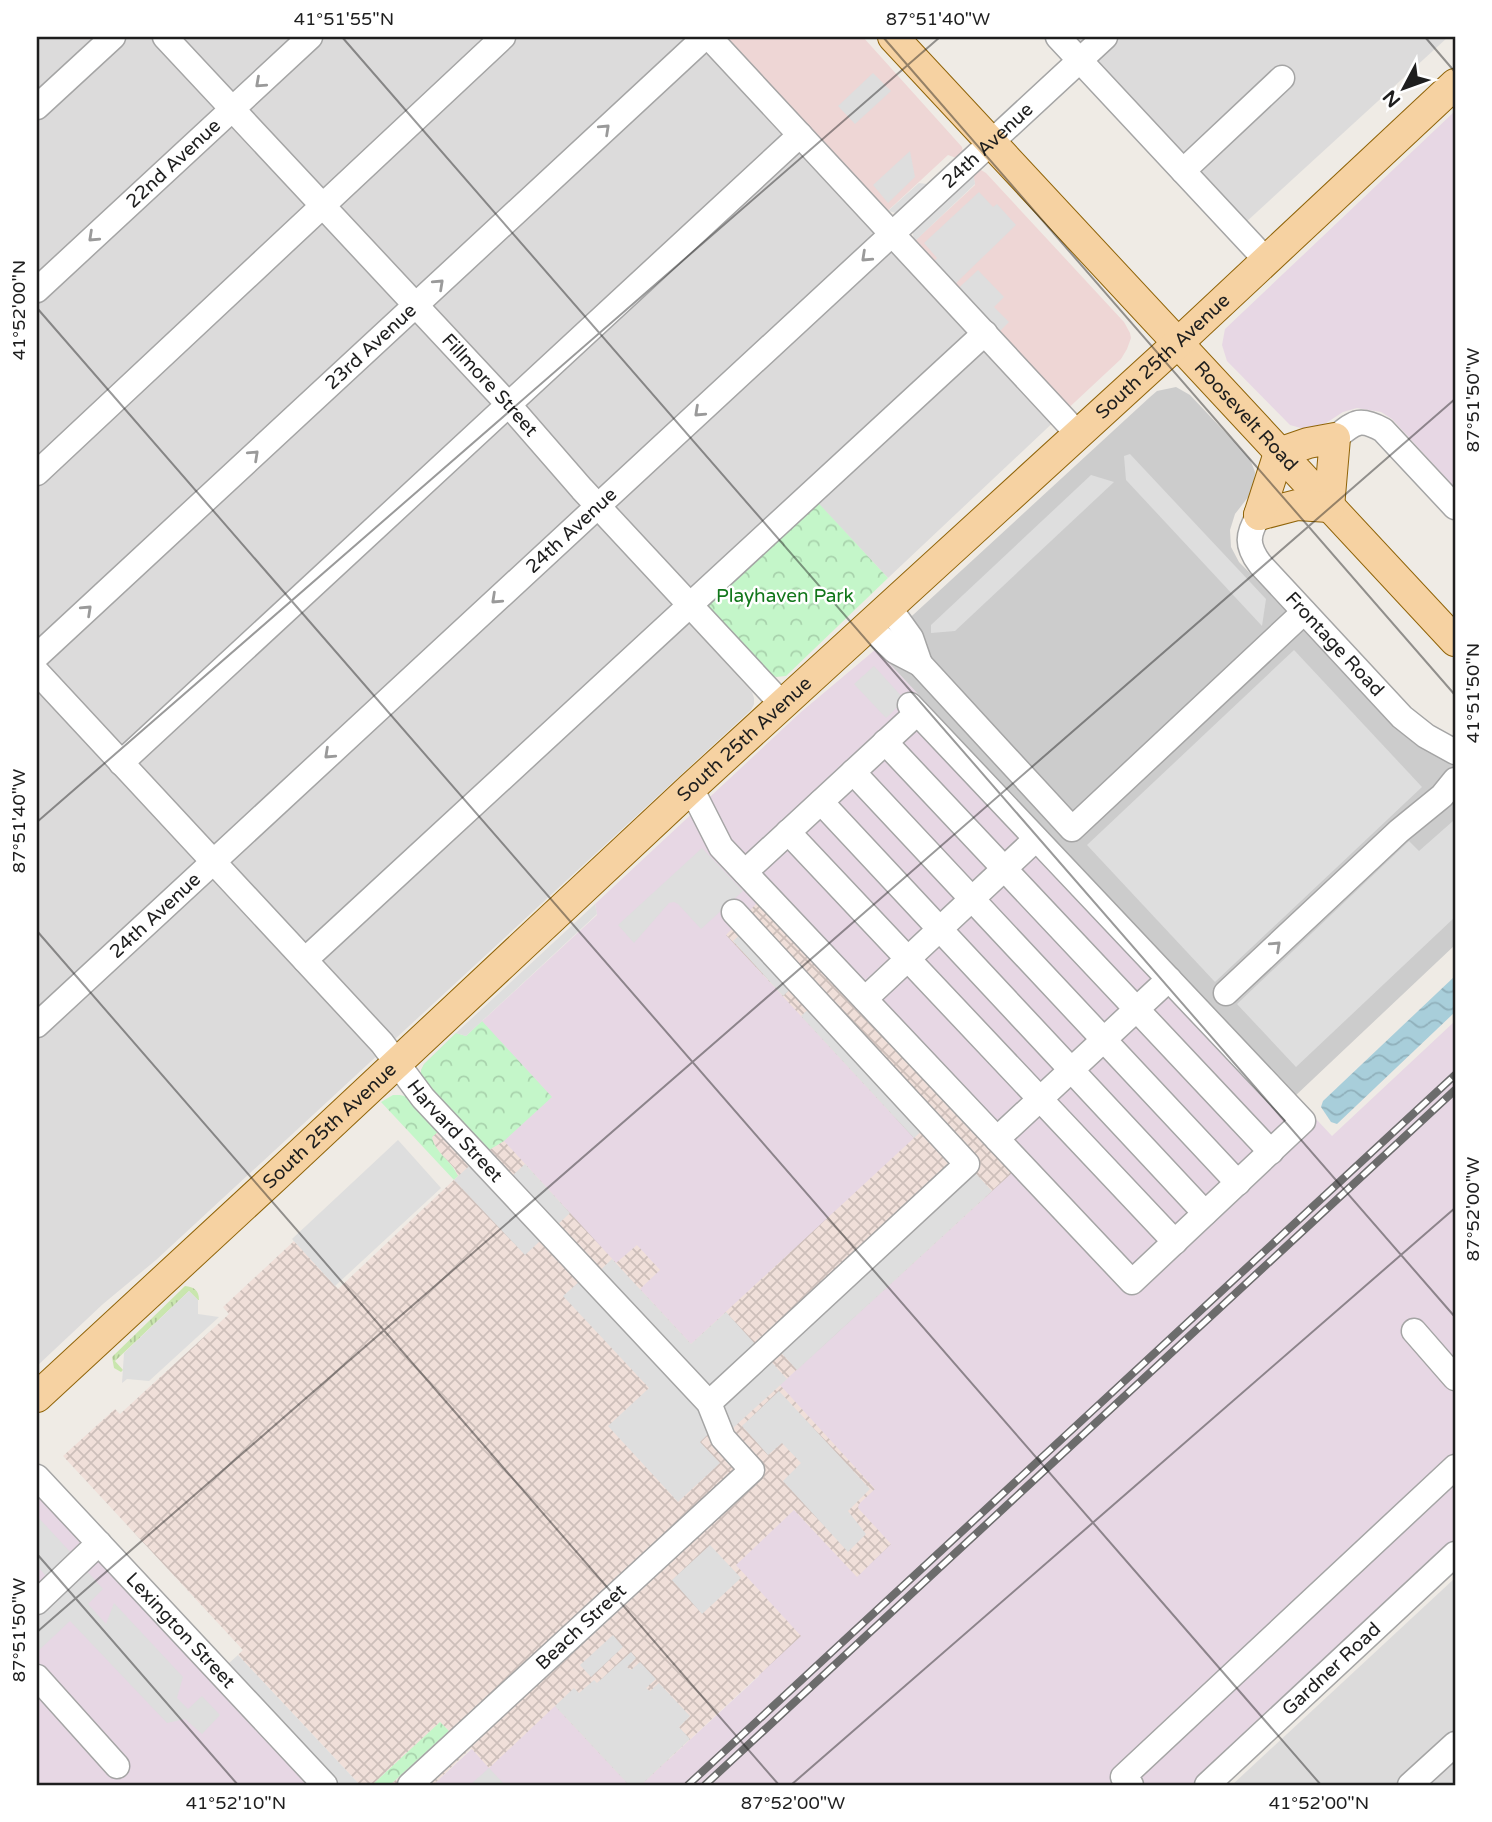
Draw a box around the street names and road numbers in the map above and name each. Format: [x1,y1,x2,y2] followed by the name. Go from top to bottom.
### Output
[938,98,1038,193] street label: 24th Avenue
[122,115,225,213] street label: 22nd Avenue
[1091,289,1234,424] street label: South 25th Avenue
[321,299,421,394] street label: 23rd Avenue
[437,329,542,441] street label: Fillmore Street
[1189,357,1302,476] street label: Roosevelt Road
[521,483,621,578] street label: 24th Avenue
[1281,588,1388,701] street label: Frontage Road
[673,672,816,806] street label: South 25th Avenue
[105,868,205,963] street label: 24th Avenue
[259,1058,401,1193] street label: South 25th Avenue
[402,1075,507,1187] street label: Harvard Street
[121,1568,240,1693] street label: Lexington Street
[531,1580,631,1674] street label: Beach Street
[1278,1618,1385,1720] street label: Gardner Road

